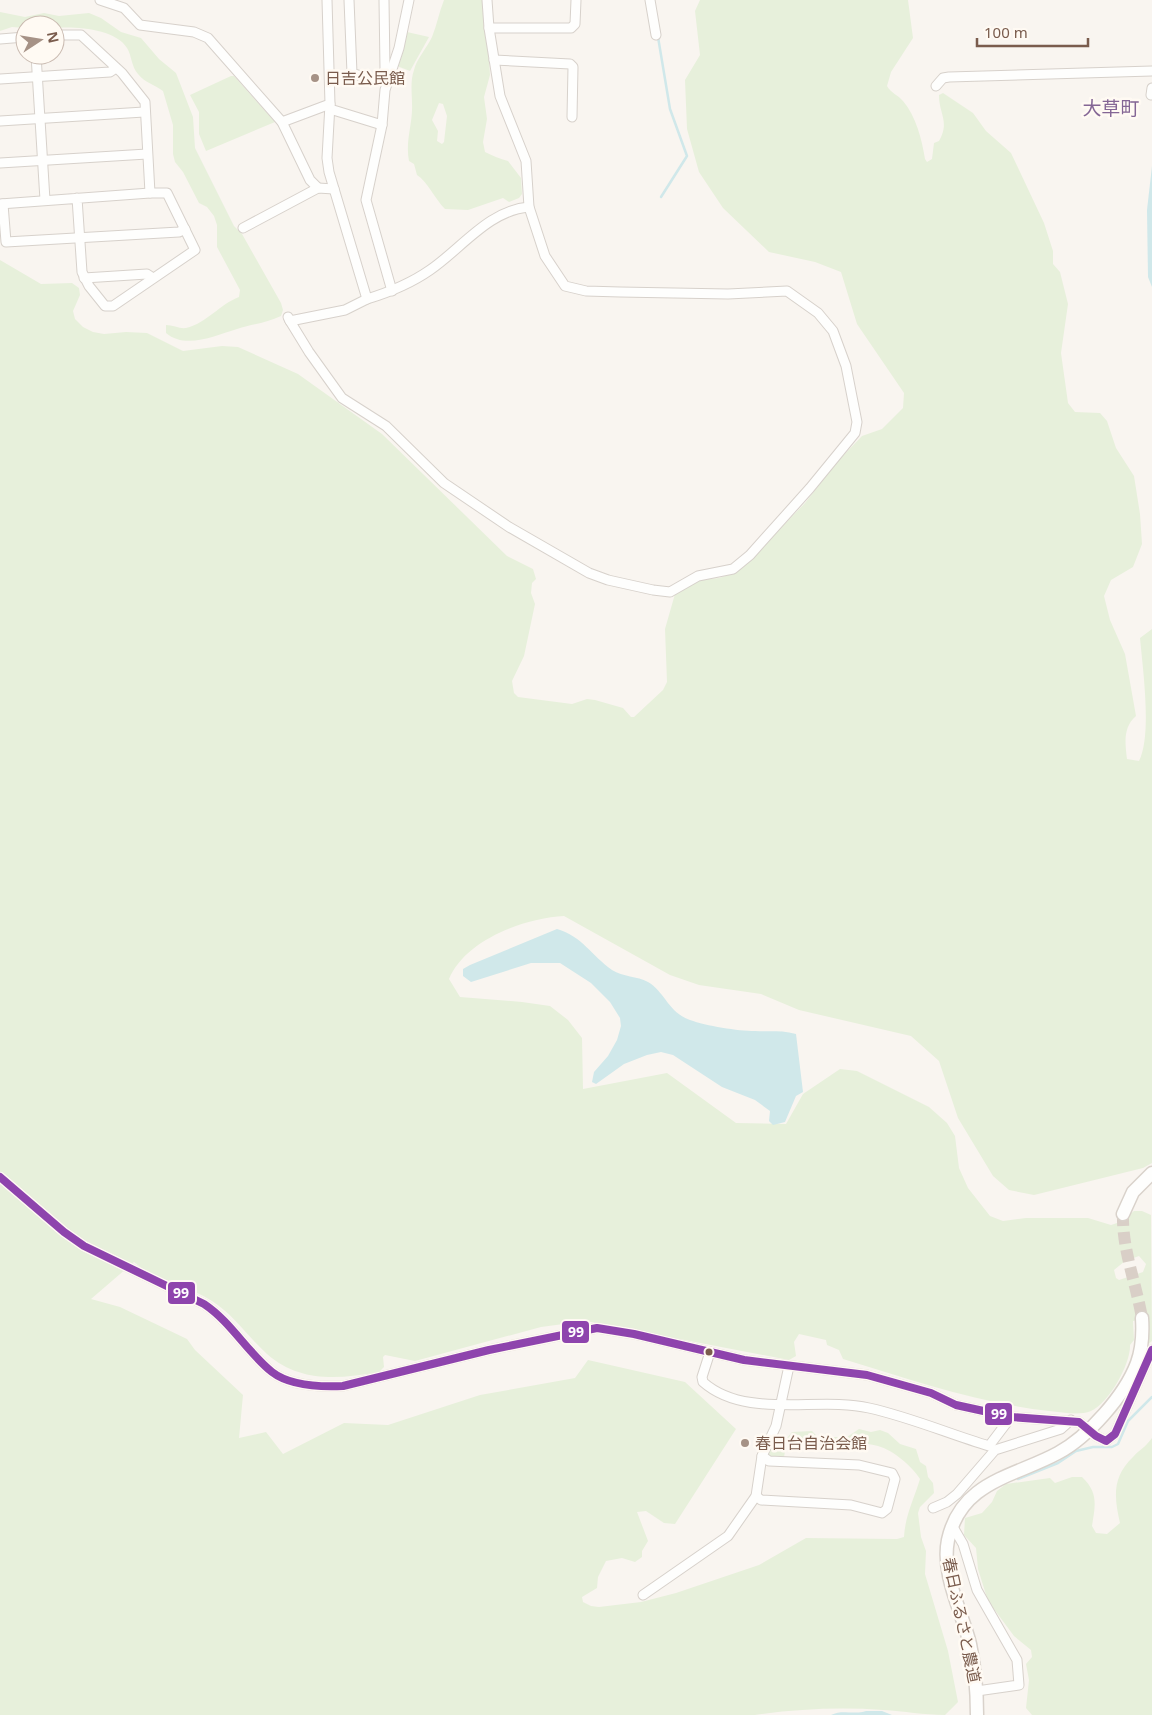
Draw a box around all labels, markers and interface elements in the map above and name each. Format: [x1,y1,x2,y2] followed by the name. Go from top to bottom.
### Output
[15,15,65,65] north arrow
[977,15,1088,47] scale bar
[984,22,1028,42] text: 100 m
[43,30,64,45] text: N
[325,67,405,89] place label: 日吉公民館
[309,72,321,84] marker: 日吉公民館
[1082,95,1140,121] district label: 大草町
[167,1281,196,1305] line badge: 99
[173,1283,189,1302] text: 99
[561,1320,590,1344] line badge: 99
[568,1322,584,1341] text: 99
[704,1347,714,1357] unlabelled marker
[984,1402,1013,1426] line badge: 99
[991,1404,1007,1423] text: 99
[755,1432,867,1454] place label: 春日台自治会館
[739,1437,751,1449] marker: 春日台自治会館
[938,1555,986,1685] street label: 春日ふるさと農道

